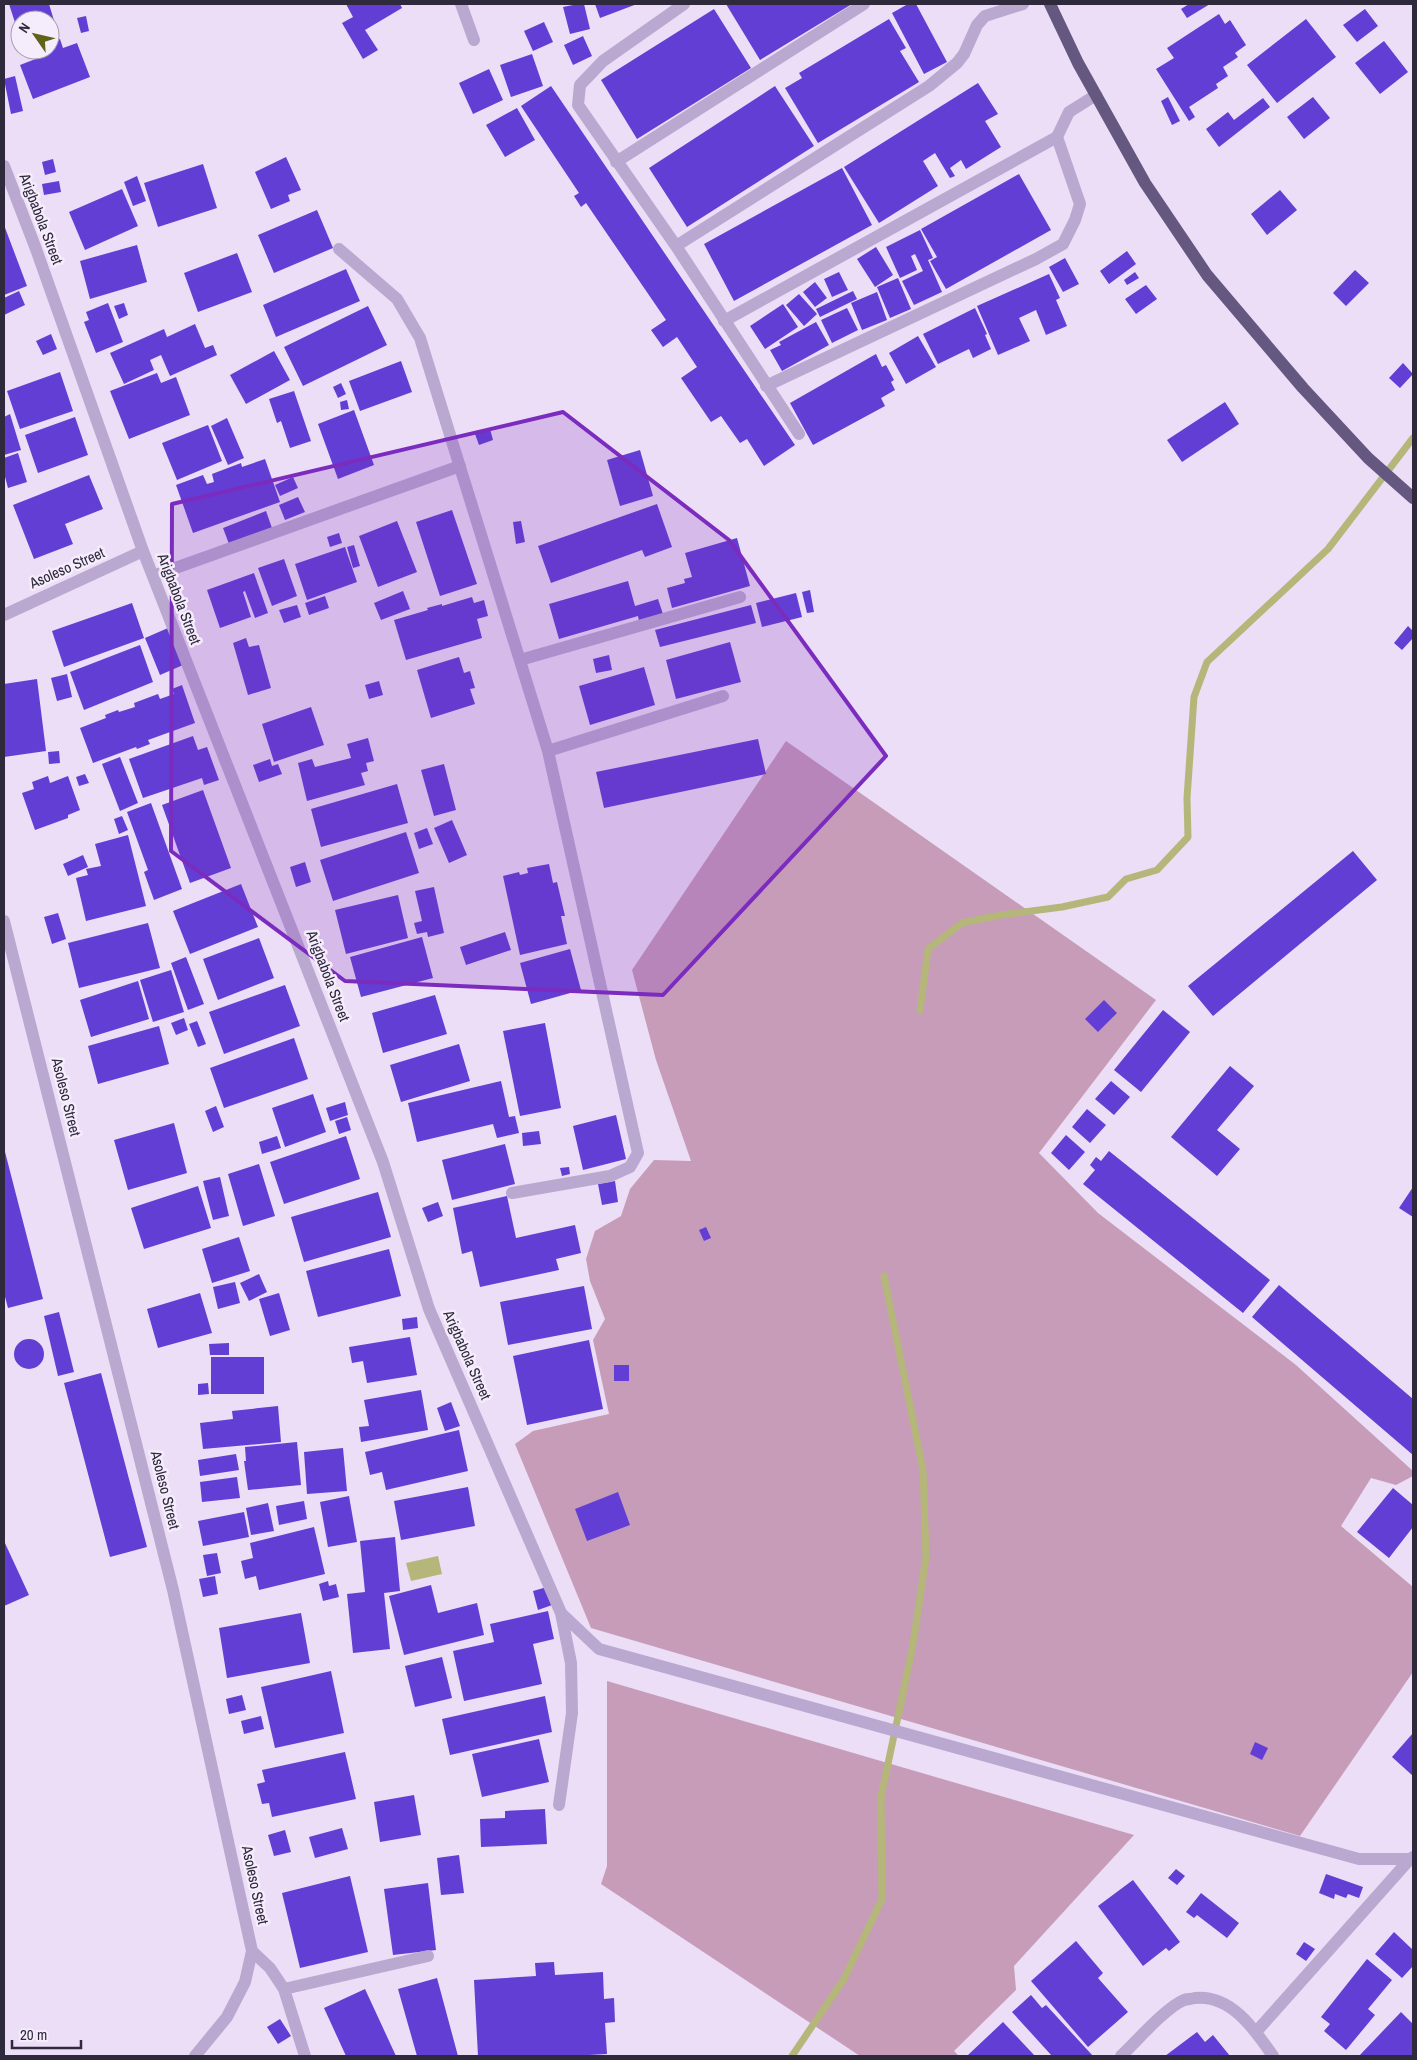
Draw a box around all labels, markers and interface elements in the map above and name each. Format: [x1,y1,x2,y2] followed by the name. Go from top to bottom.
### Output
[10,10,60,60] north arrow
[14,19,34,36] text: N
[14,169,69,268] street label: Arigbabola Street
[25,541,108,594] street label: Asoleso Street
[152,549,207,648] street label: Arigbabola Street
[301,926,356,1025] street label: Arigbabola Street
[46,1055,86,1139] street label: Asoleso Street
[438,1306,497,1403] street label: Arigbabola Street
[145,1448,185,1532] street label: Asoleso Street
[237,1843,274,1927] street label: Asoleso Street
[12,2018,81,2050] scale bar
[20,2024,47,2045] text: 20 m

